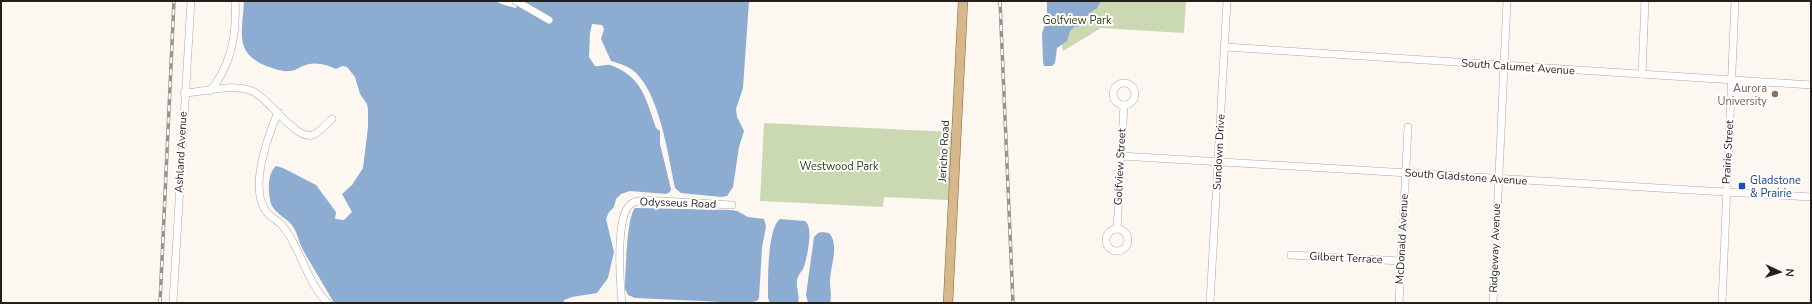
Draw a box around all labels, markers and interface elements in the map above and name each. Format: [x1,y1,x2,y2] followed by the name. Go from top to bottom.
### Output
[1043,13,1112,28] park label: Golfview Park
[1461,56,1575,78] street label: South Calumet Avenue
[1717,81,1767,109] place label: Aurora University
[1770,89,1780,99] marker: Aurora University
[171,111,191,193] street label: Ashland Avenue
[1210,113,1228,190] street label: Sundown Drive
[1719,119,1737,185] street label: Prairie Street
[935,120,953,183] street label: Jericho Road
[1110,128,1130,206] street label: Golfview Street
[799,159,879,174] park label: Westwood Park
[1404,165,1528,189] street label: South Gladstone Avenue
[1750,173,1801,201] place label: Gladstone & Prairie
[1737,181,1747,191] marker: Gladstone & Prairie
[1392,193,1412,285] street label: McDonald Avenue
[639,194,717,212] street label: Odysseus Road
[1486,203,1504,293] street label: Ridgeway Avenue
[1309,249,1383,267] street label: Gilbert Terrace
[1760,252,1800,292] north arrow
[1782,268,1797,277] text: N

